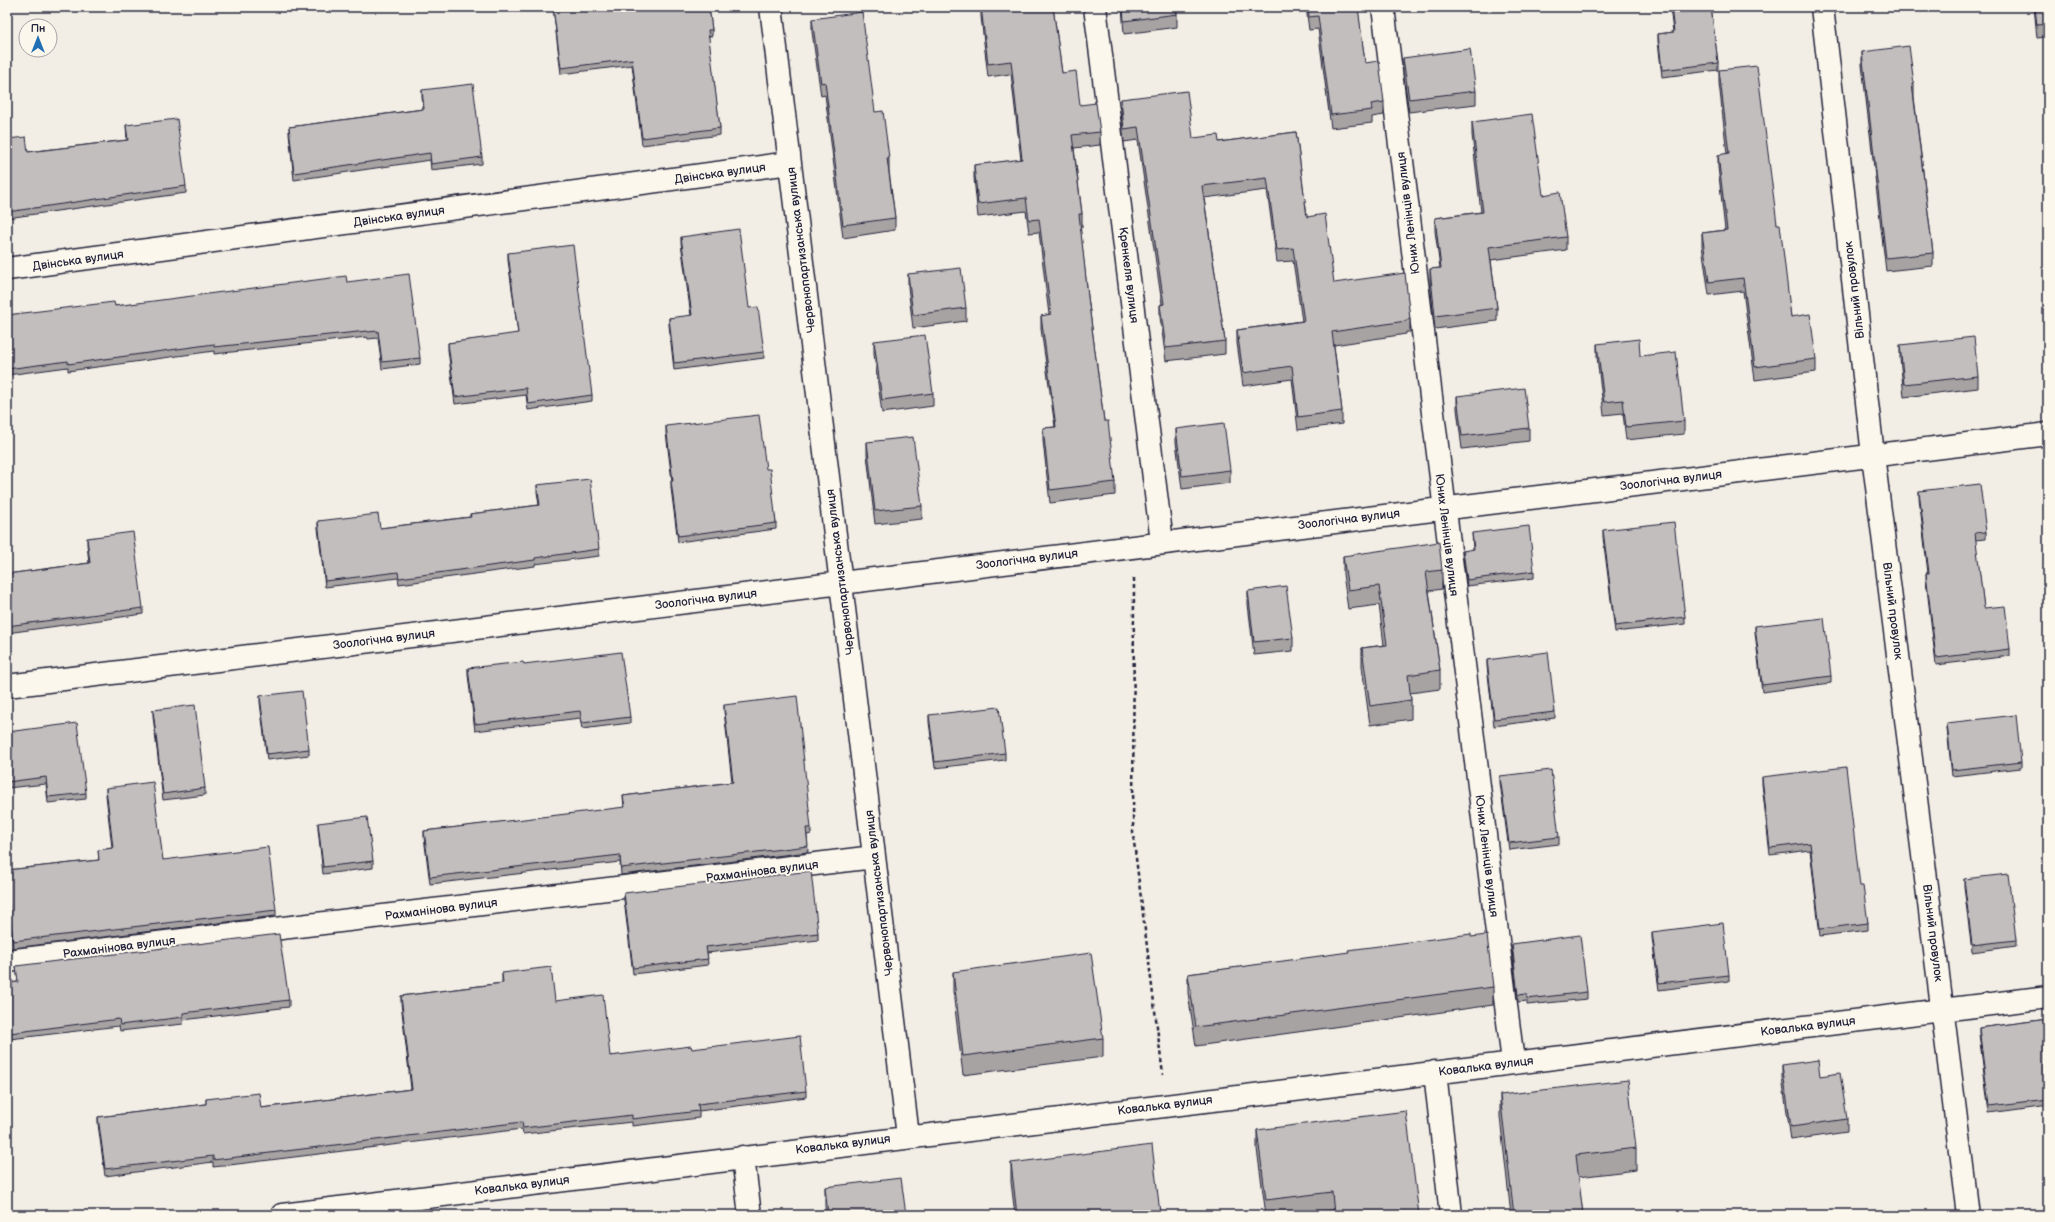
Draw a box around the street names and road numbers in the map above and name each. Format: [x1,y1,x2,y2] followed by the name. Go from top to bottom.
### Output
[1393,150,1423,275] street label: Юних Ленінців вулиця
[674,160,767,187] street label: Двінська вулиця
[784,166,819,334] street label: Червонопартизанська вулиця
[353,203,446,230] street label: Двінська вулиця
[1115,226,1142,324] street label: Кренкеля вулиця
[1841,240,1868,340] street label: Вільний провулок
[32,247,125,274] street label: Двінська вулиця
[1619,467,1723,494] street label: Зоологічна вулиця
[1432,473,1462,598] street label: Юних Ленінців вулиця
[823,488,858,656] street label: Червонопартизанська вулиця
[1297,506,1401,533] street label: Зоологічна вулиця
[975,546,1079,573] street label: Зоологічна вулиця
[1879,561,1906,661] street label: Вільний провулок
[654,586,758,613] street label: Зоологічна вулиця
[332,626,436,653] street label: Зоологічна вулиця
[1472,794,1502,919] street label: Юних Ленінців вулиця
[862,809,897,977] street label: Червонопартизанська вулиця
[705,857,820,886] street label: Рахманінова вулиця
[1919,883,1946,983] street label: Вільний провулок
[384,895,499,924] street label: Рахманінова вулиця
[62,933,177,962] street label: Рахманінова вулиця
[1760,1013,1857,1040] street label: Ковалька вулиця
[1438,1053,1535,1080] street label: Ковалька вулиця
[1117,1092,1214,1119] street label: Ковалька вулиця
[795,1131,892,1158] street label: Ковалька вулиця
[474,1172,571,1199] street label: Ковалька вулиця

